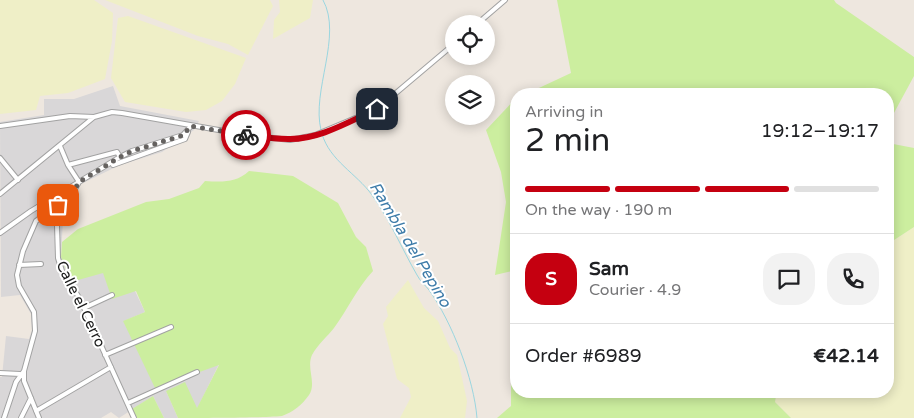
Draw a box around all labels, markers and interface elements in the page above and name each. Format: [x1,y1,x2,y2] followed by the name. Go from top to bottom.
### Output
[445,15,495,125] map controls
[445,15,495,65] button: locate
[445,75,495,125] button: layers
[356,88,398,130] pin
[363,95,391,123] icon: home
[525,102,603,122] text: Arriving in
[221,110,271,160] courier
[761,120,879,142] text: 19:12–19:17
[232,121,260,149] icon: bike
[525,122,610,160] text: 2 min
[365,178,456,312] water label: Rambla del Pepino
[37,184,79,226] pin
[44,191,72,219] icon: bag
[525,200,672,220] text: On the way · 190 m
[763,253,815,305] button: chat
[827,253,879,305] button: phone
[52,258,110,350] street label: Calle el Cerro
[589,258,629,280] text: Sam
[545,268,557,290] text: S
[589,280,681,300] text: Courier · 4.9
[525,345,642,367] text: Order #6989
[813,345,879,367] text: €42.14

